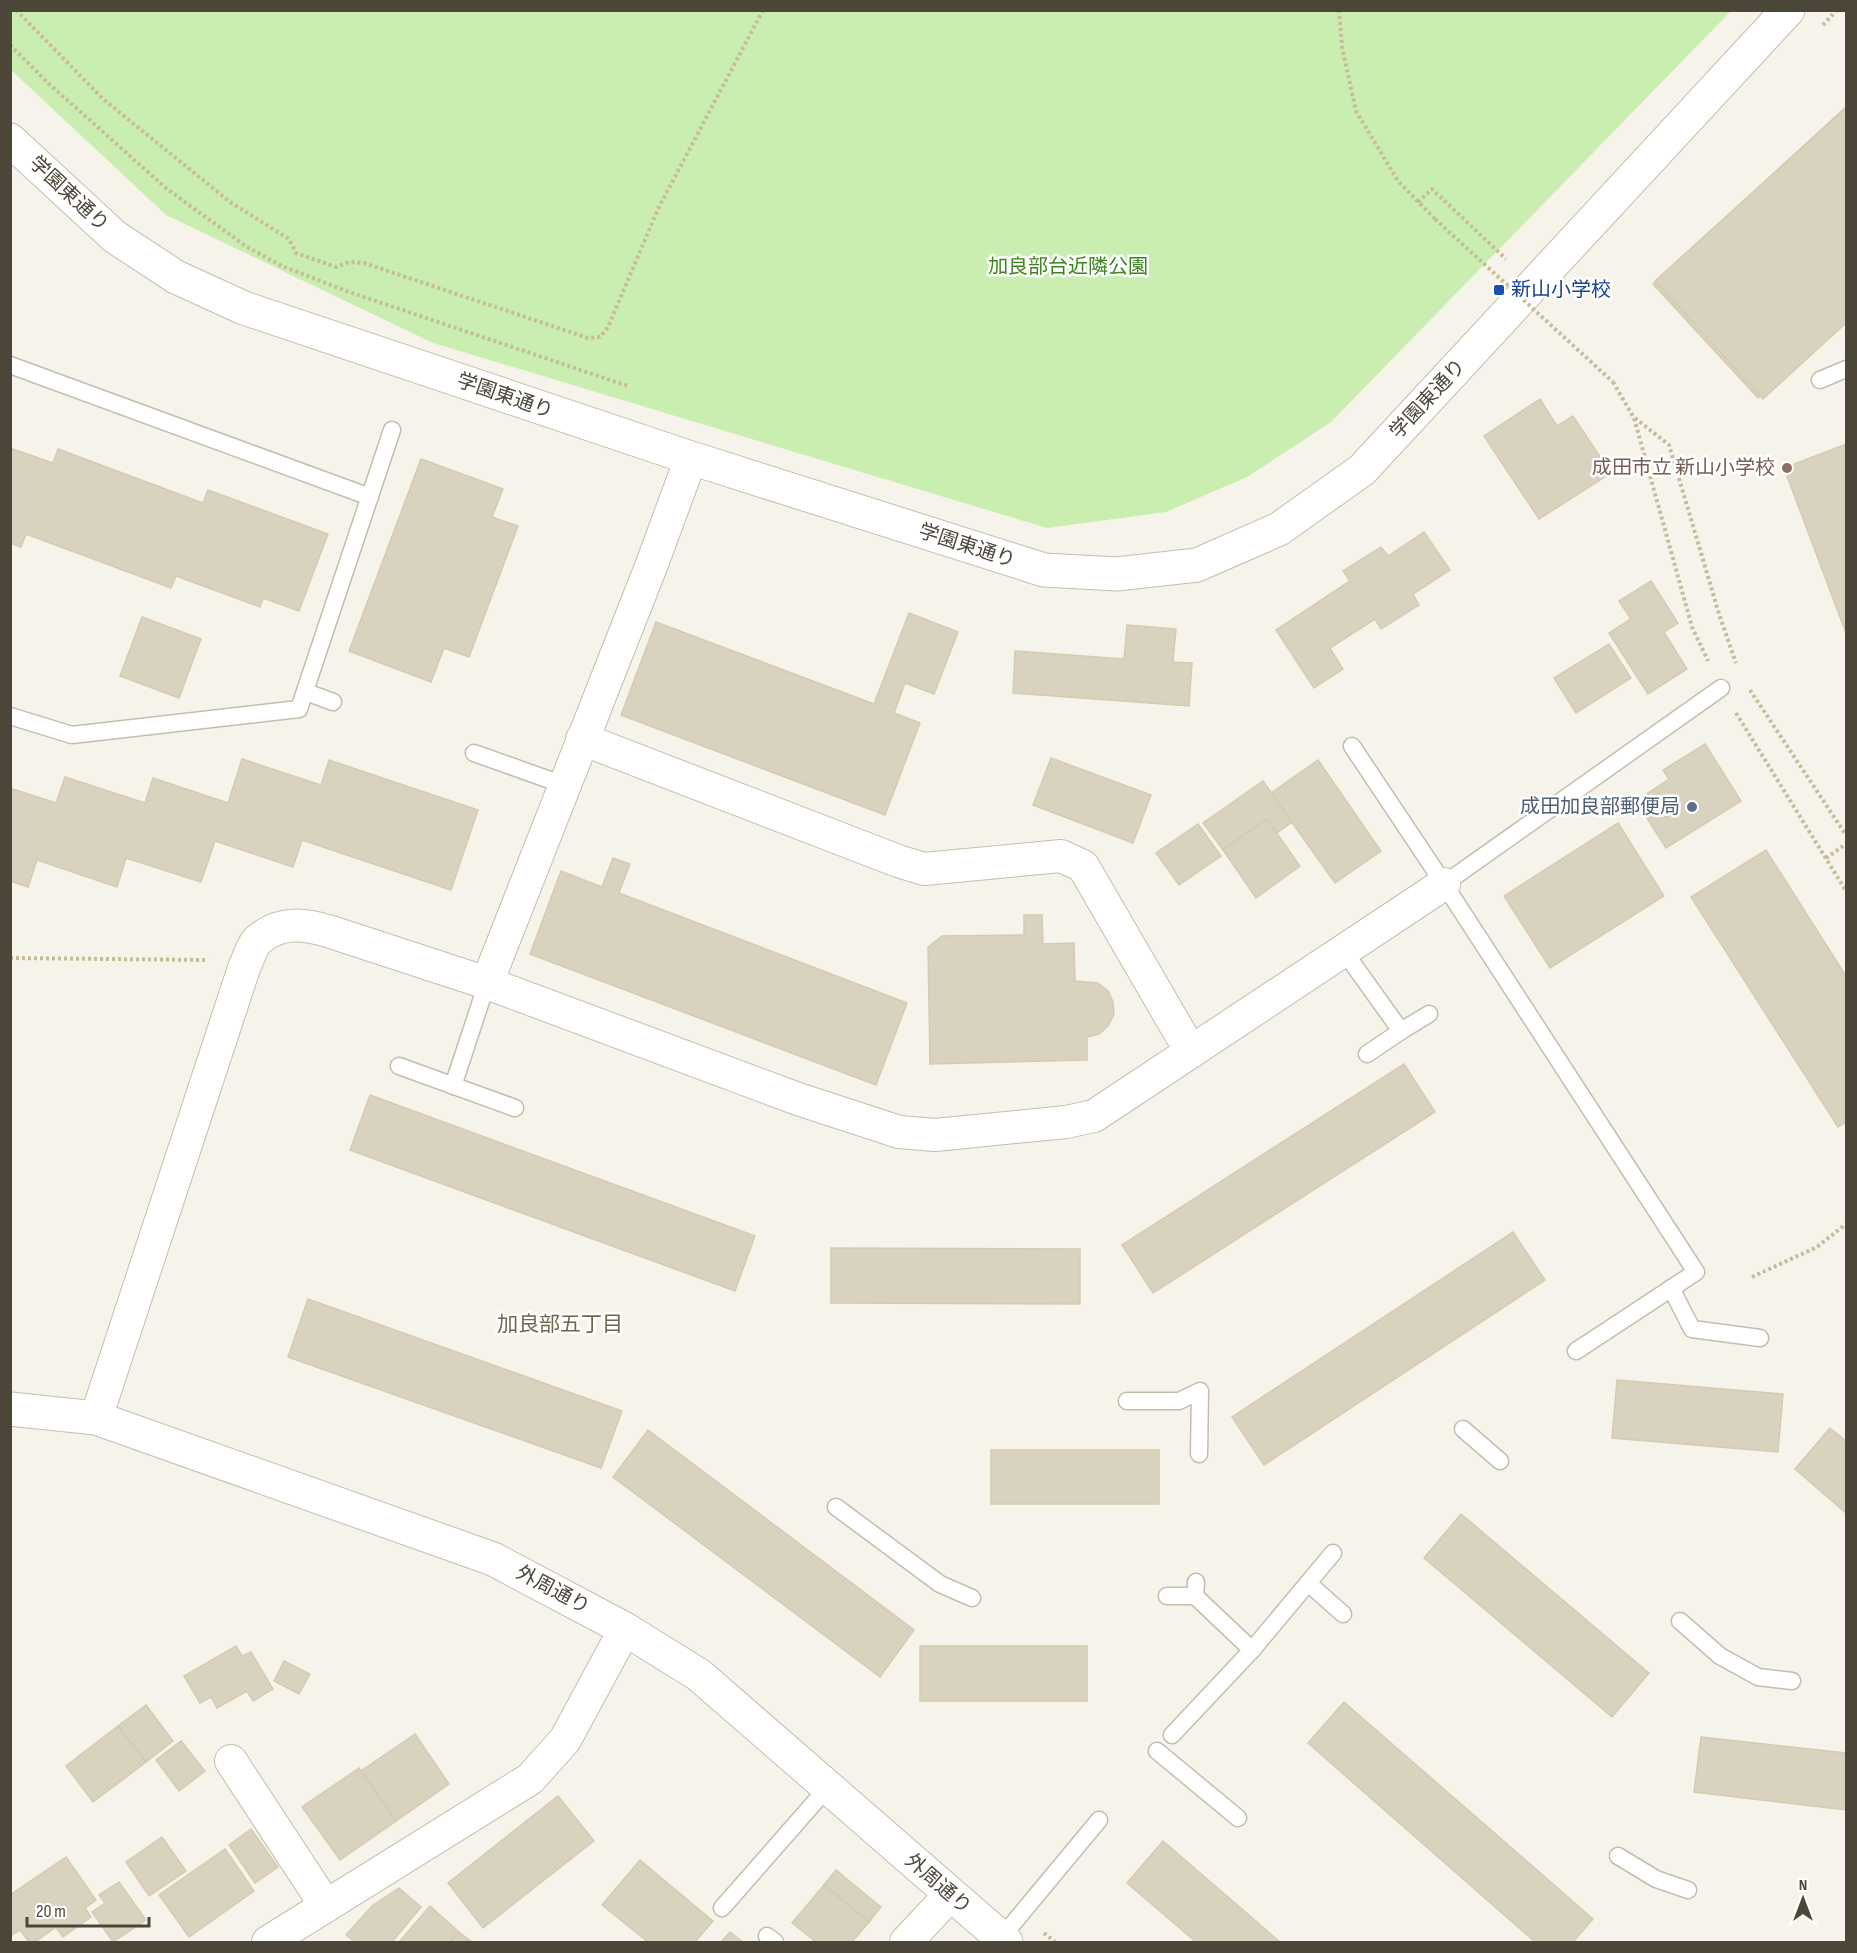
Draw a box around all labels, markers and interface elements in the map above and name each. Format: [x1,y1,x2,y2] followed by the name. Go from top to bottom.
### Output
[24,151,114,237] street label: 学園東通り
[988,255,1148,279] park label: 加良部台近隣公園
[1511,278,1611,302] place label: 新山小学校
[1492,283,1506,297] marker: 新山小学校
[1385,354,1471,444] street label: 学園東通り
[454,368,556,424] street label: 学園東通り
[1592,456,1775,480] place label: 成田市立 新山小学校
[1780,461,1794,475] marker: 成田市立 新山小学校
[916,519,1018,573] street label: 学園東通り
[1520,795,1680,819] place label: 成田加良部郵便局
[1685,800,1699,814] marker: 成田加良部郵便局
[497,1312,623,1337] district label: 加良部五丁目
[512,1561,594,1619] street label: 外周通り
[900,1849,976,1919] street label: 外周通り
[1773,1869,1833,1929] north arrow
[1799,1876,1807,1895] text: N
[27,1890,148,1928] scale bar
[36,1901,66,1922] text: 20 m

